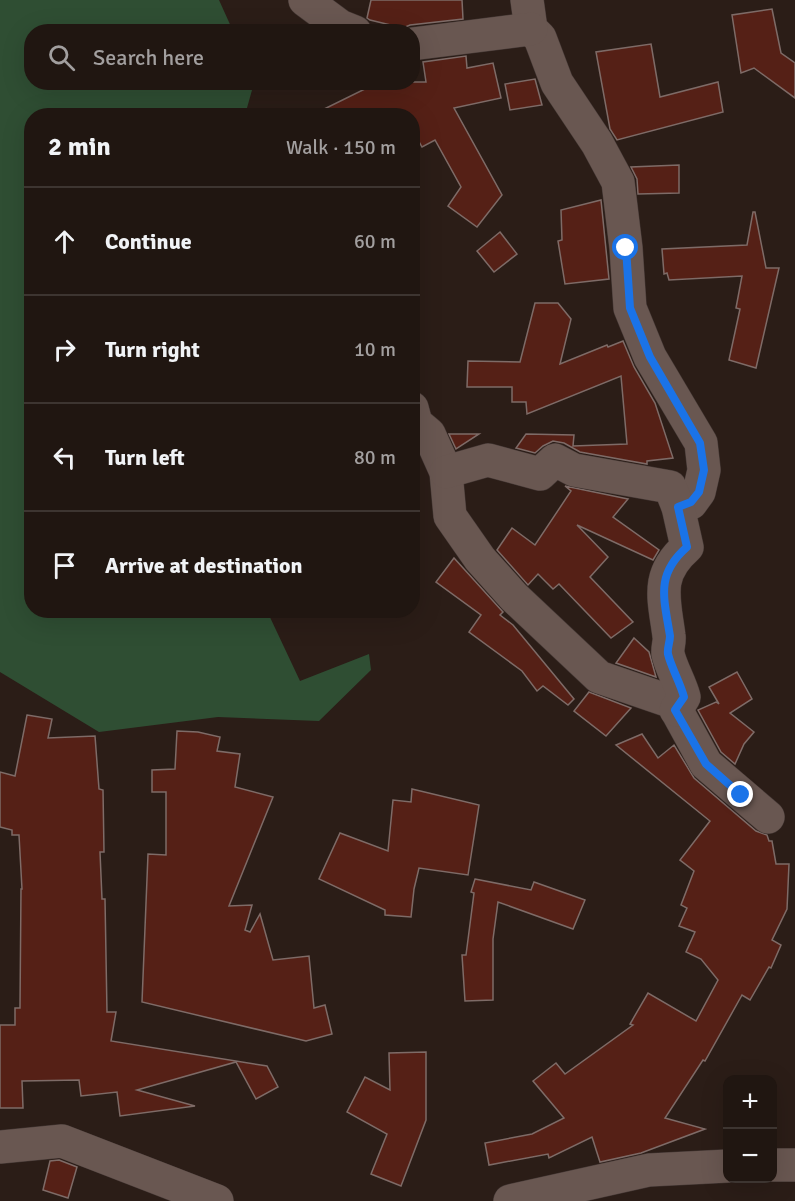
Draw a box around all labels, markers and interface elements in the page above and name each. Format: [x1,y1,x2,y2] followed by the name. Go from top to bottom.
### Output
[24,24,420,90] search box
[45,41,78,74] icon: search
[93,44,204,71] text: Search here
[48,131,111,163] text: 2 min
[286,135,396,160] text: Walk · 150 m
[48,225,81,258] icon: ahead
[105,228,192,255] text: Continue
[354,229,396,254] text: 60 m
[612,234,638,260] route start
[48,333,81,366] icon: right
[105,336,200,363] text: Turn right
[354,337,396,362] text: 10 m
[48,441,81,474] icon: left
[105,444,185,471] text: Turn left
[354,445,396,470] text: 80 m
[48,549,81,582] icon: arrive
[105,552,302,579] text: Arrive at destination
[727,781,753,807] route end
[723,1075,777,1183] map controls
[723,1075,777,1129] button: +
[723,1129,777,1183] button: −

